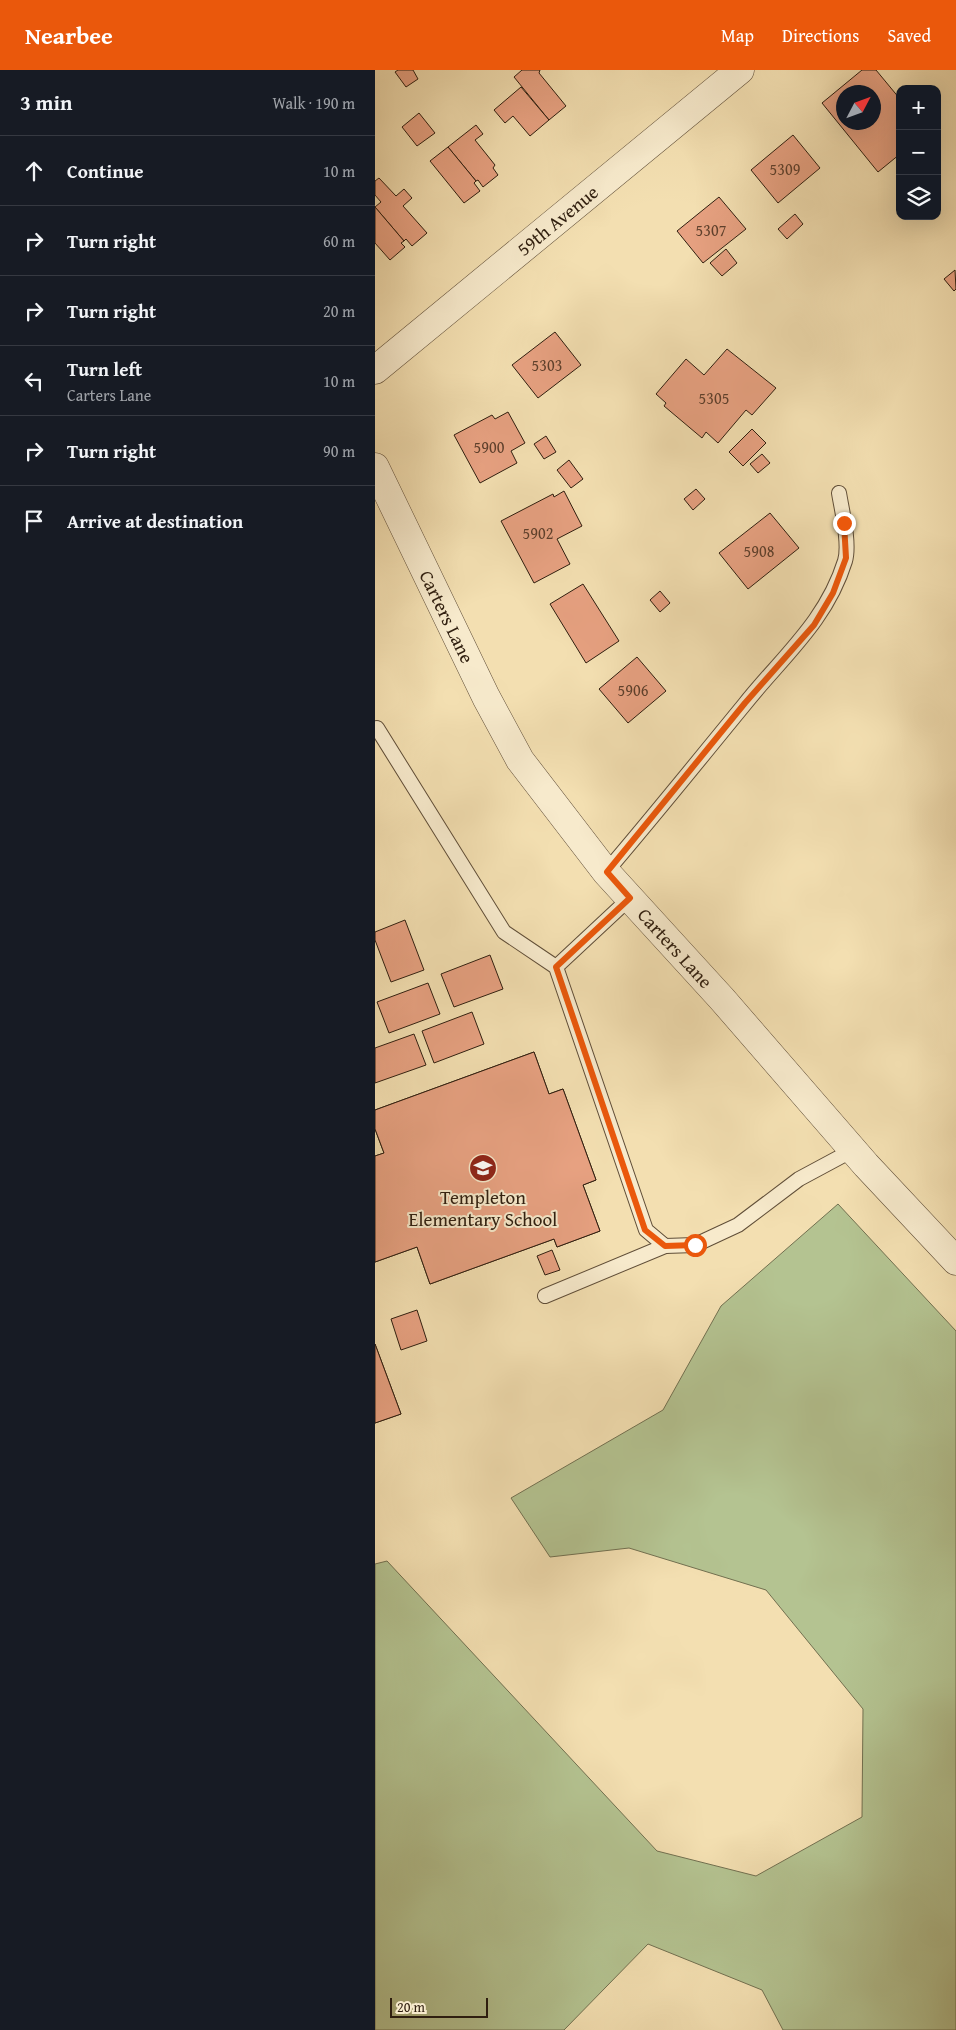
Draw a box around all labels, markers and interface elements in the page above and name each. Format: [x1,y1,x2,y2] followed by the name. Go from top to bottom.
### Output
[25,18,113,53] text: Nearbee
[721,22,754,49] text: Map
[782,22,859,49] text: Directions
[887,22,931,49] text: Saved
[836,85,881,130] north arrow
[896,85,941,220] map controls
[896,85,941,130] button: +
[20,87,72,118] text: 3 min
[272,91,355,115] text: Walk · 190 m
[896,130,941,175] button: −
[20,157,48,185] icon: ahead
[67,157,144,185] text: Continue
[770,157,801,181] house number: 5309
[323,159,355,183] text: 10 m
[896,175,941,220] button: layers
[510,178,604,262] street label: 59th Avenue
[696,218,727,242] house number: 5307
[20,227,48,255] icon: right
[67,227,156,255] text: Turn right
[323,229,355,253] text: 60 m
[20,297,48,325] icon: right
[67,297,156,325] text: Turn right
[323,299,355,323] text: 20 m
[532,353,562,377] house number: 5303
[67,355,142,383] text: Turn left
[20,367,48,395] icon: left
[323,369,355,393] text: 10 m
[67,383,151,407] text: Carters Lane
[699,386,729,410] house number: 5305
[474,435,505,459] house number: 5900
[20,437,48,465] icon: right
[67,437,156,465] text: Turn right
[323,439,355,463] text: 90 m
[20,507,48,535] icon: arrive
[67,507,243,535] text: Arrive at destination
[833,512,856,535] route end
[523,521,553,545] house number: 5902
[744,539,775,563] house number: 5908
[413,565,482,668] street label: Carters Lane
[618,678,649,702] house number: 5906
[631,901,720,994] street label: Carters Lane
[468,1153,498,1183] school or university icon: Templeton Elementary School
[409,1183,557,1233] place label: Templeton Elementary School
[684,1234,707,1257] route start
[390,1995,487,2018] scale bar
[397,1997,425,2017] text: 20 m

